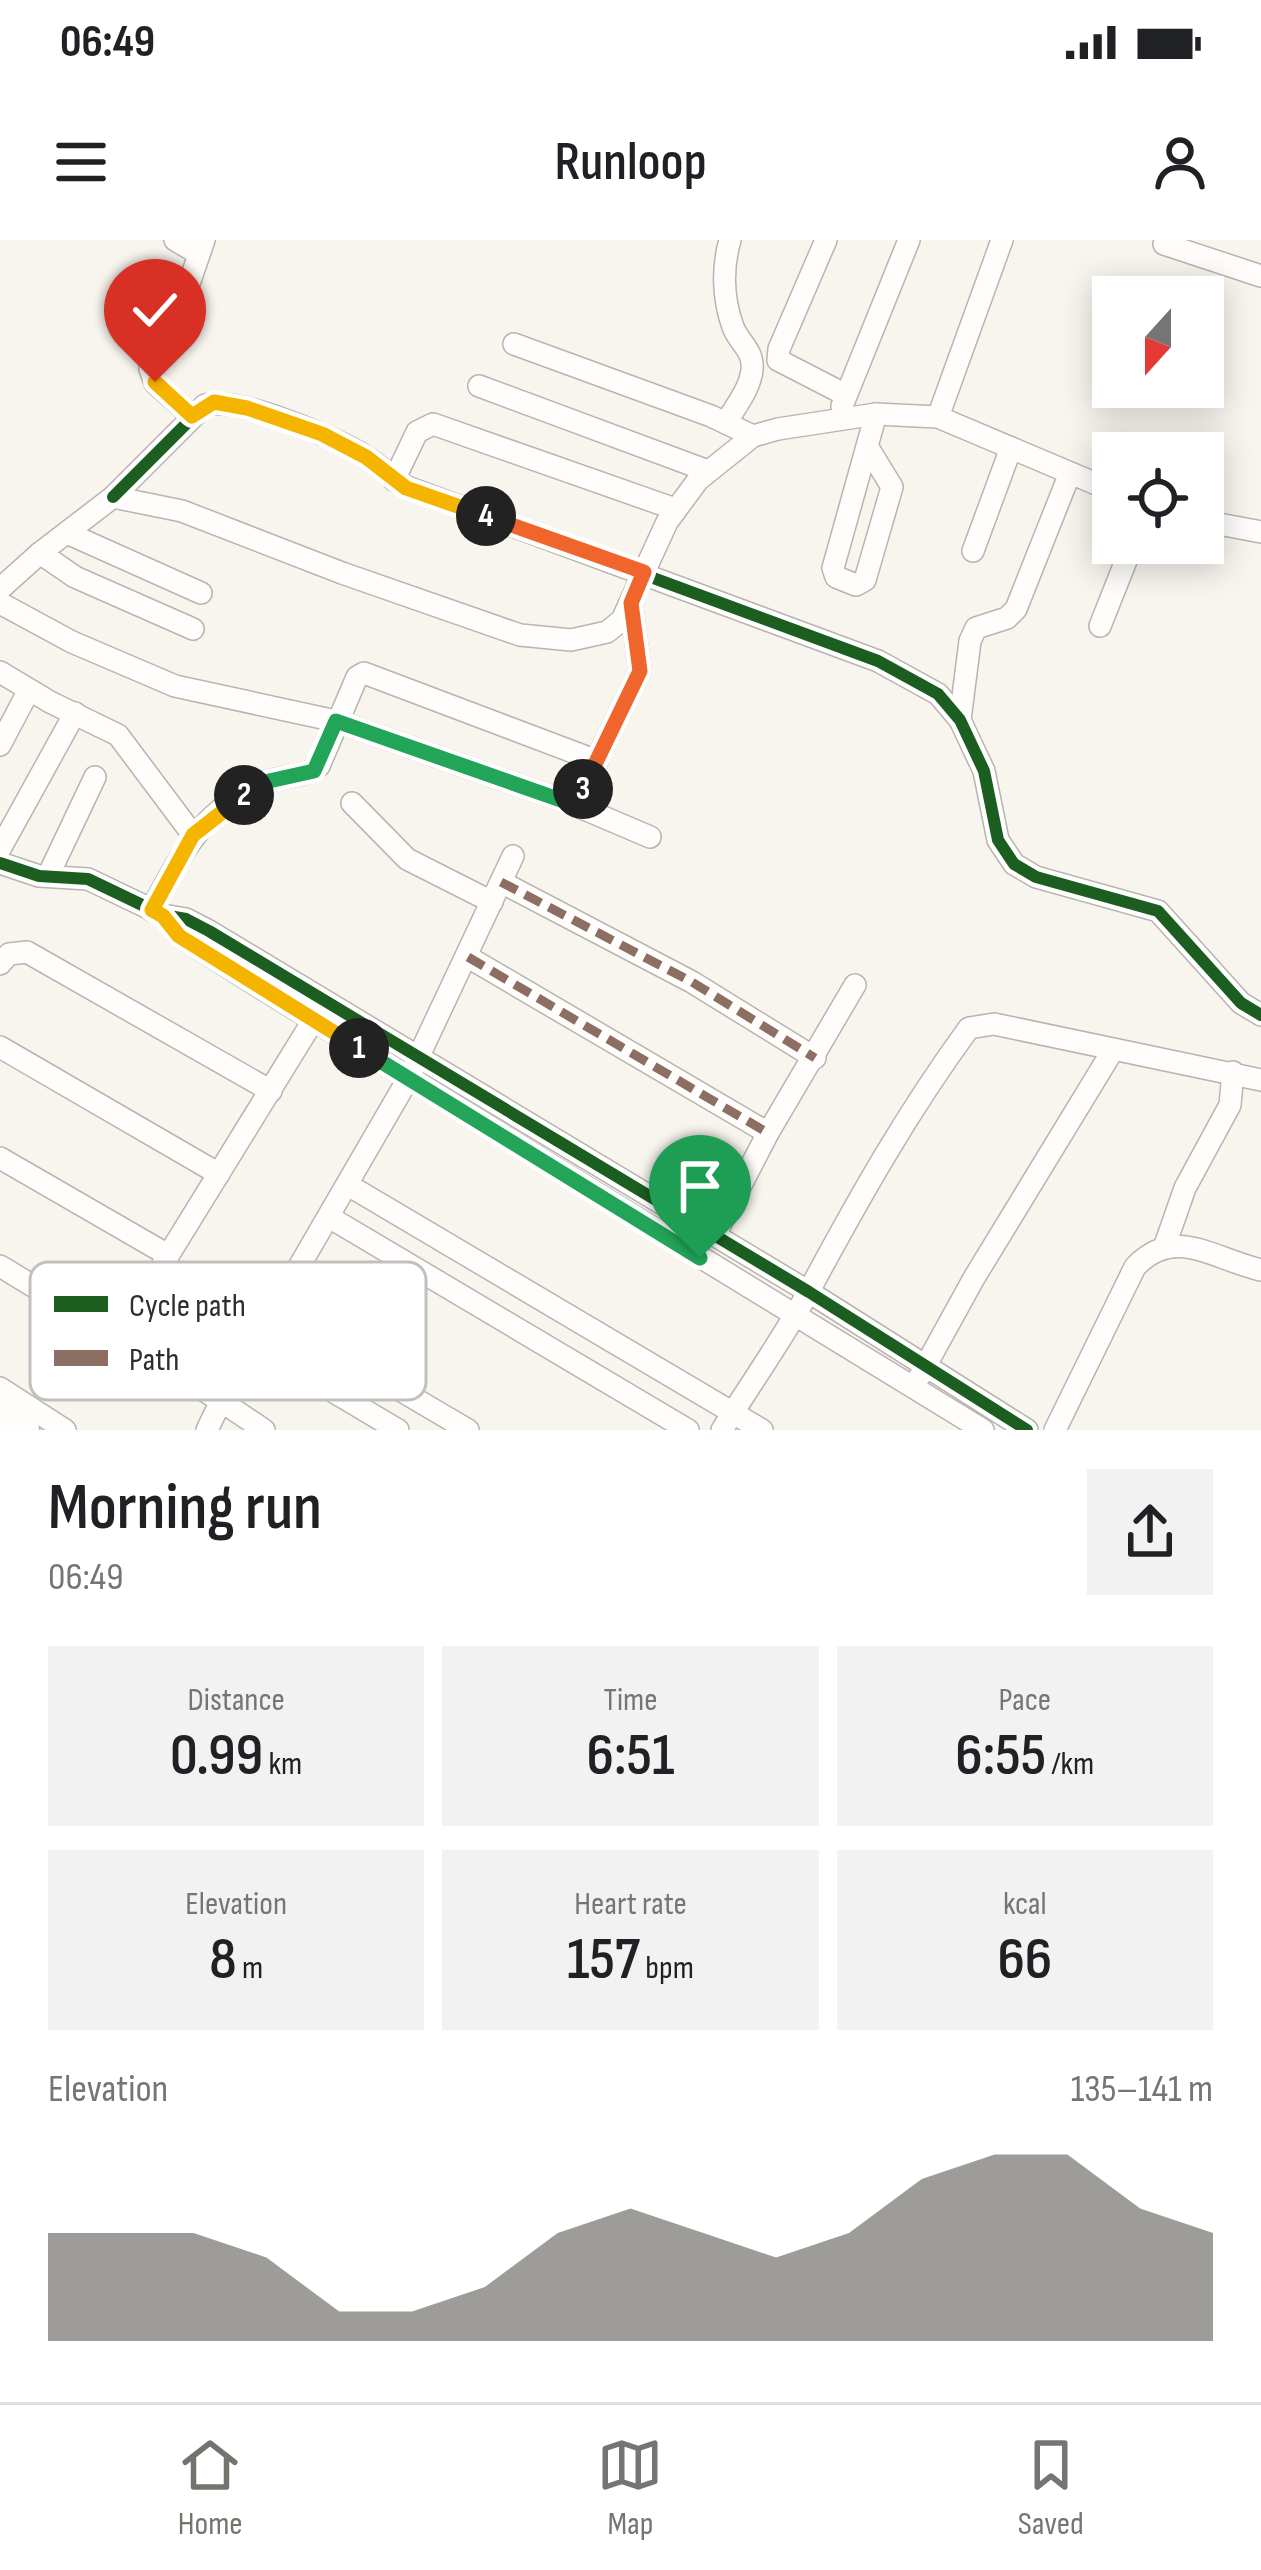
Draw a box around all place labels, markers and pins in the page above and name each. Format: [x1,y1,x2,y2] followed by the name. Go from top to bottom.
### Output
[104,259,206,382] pin
[456,486,516,546] pin: 4
[553,759,613,819] pin: 3
[214,765,274,825] pin: 2
[329,1018,389,1078] pin: 1
[649,1135,751,1258] pin

